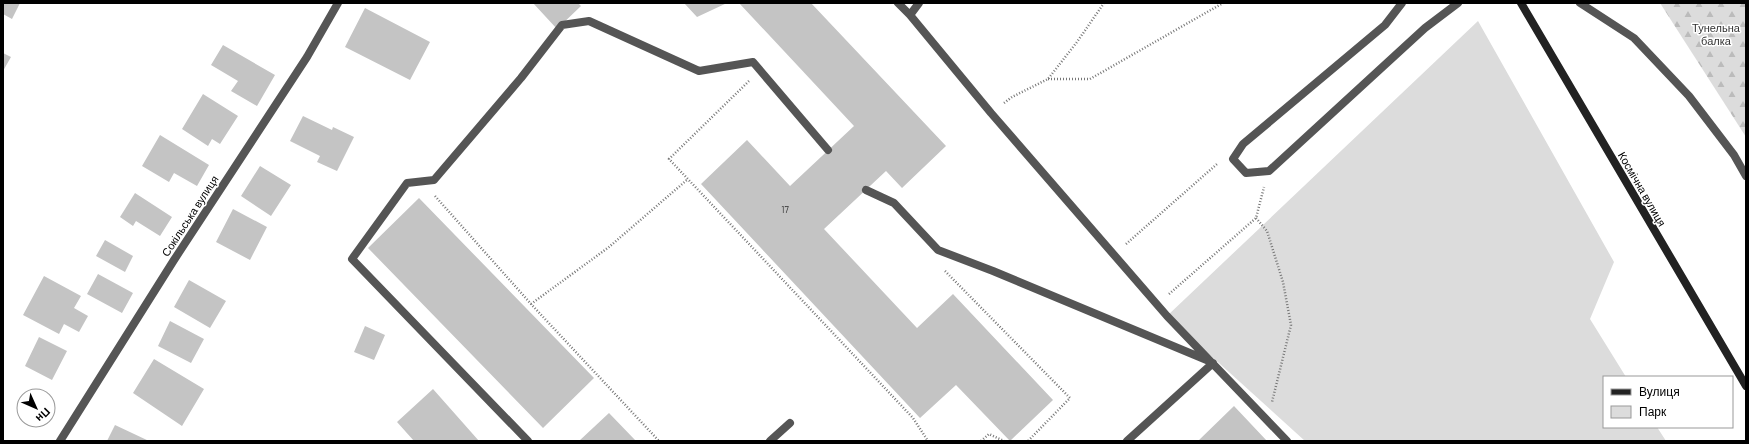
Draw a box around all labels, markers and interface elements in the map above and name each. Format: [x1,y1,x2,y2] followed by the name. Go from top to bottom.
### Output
[1692,21,1741,47] park label: Тунельна балка
[1616,149,1669,228] street label: Космічна вулиця
[159,173,221,259] street label: Сокільська вулиця
[781,204,789,215] house number: 17
[1603,376,1733,428] legend
[1639,384,1680,399] text: Вулиця
[16,388,56,428] north arrow
[1639,404,1667,419] text: Парк
[34,406,53,425] text: Пн

